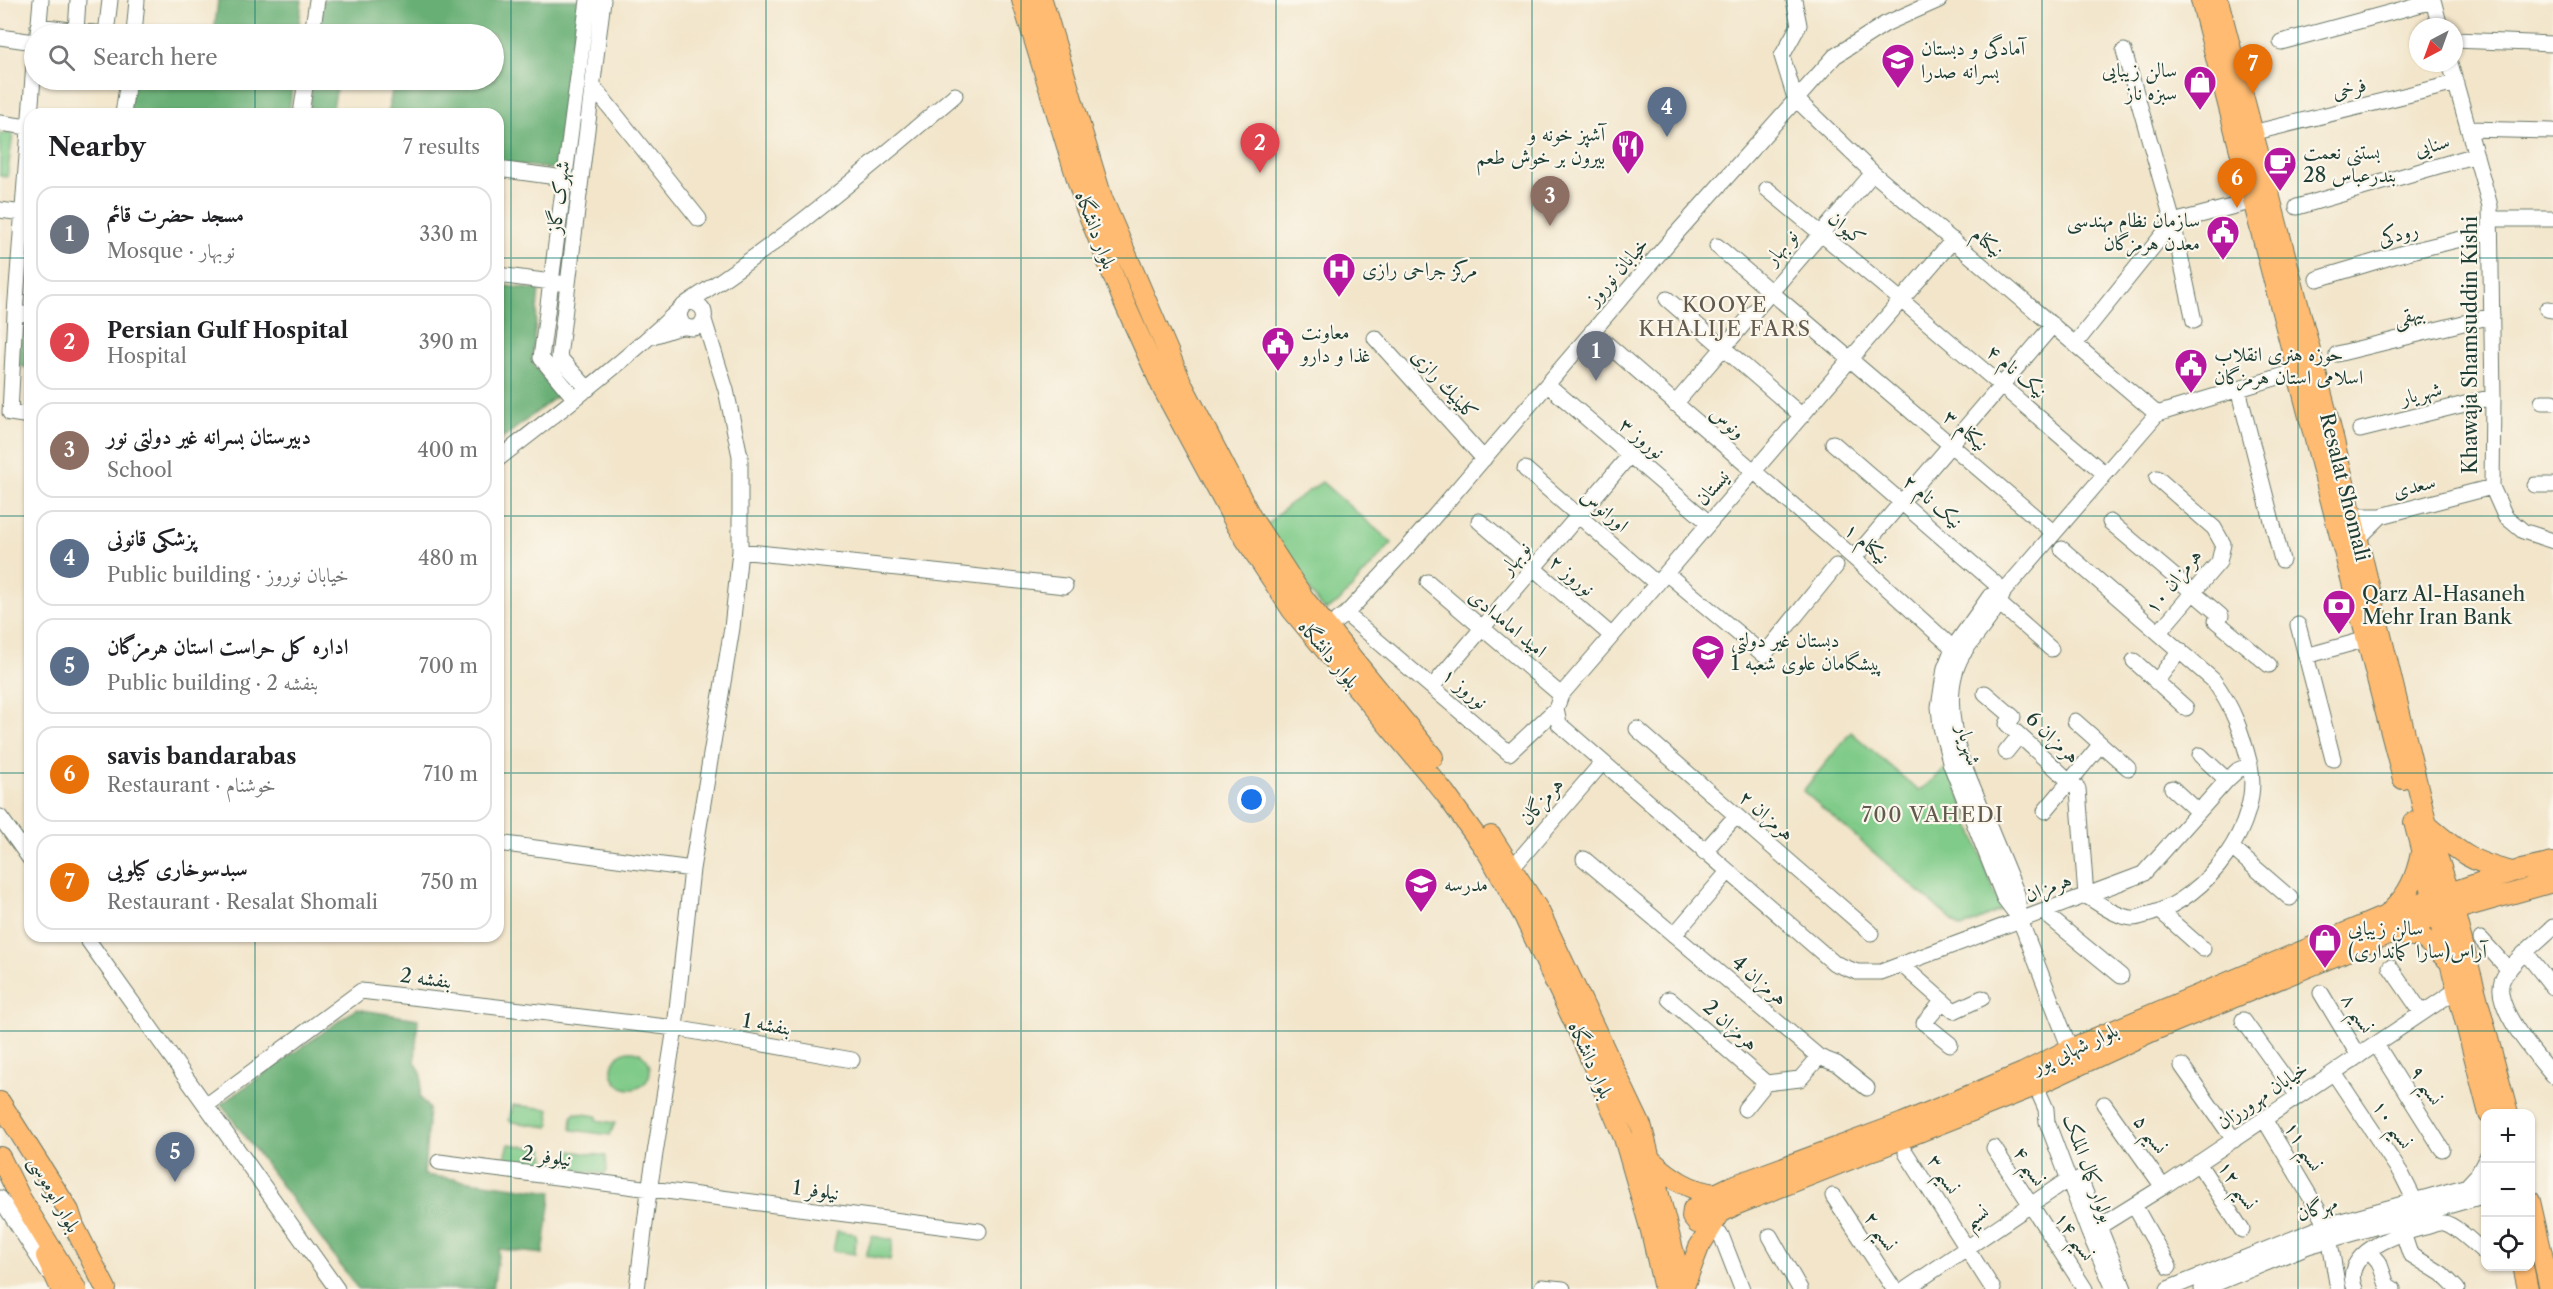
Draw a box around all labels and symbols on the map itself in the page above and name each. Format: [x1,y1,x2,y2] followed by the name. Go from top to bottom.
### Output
[2409,18,2463,72] north arrow
[1921,33,2028,85] place label: آمادگی و دبستان بسرانه صدرا
[1880,42,1916,89] school or university icon: آمادگی و دبستان بسرانه صدرا
[2234,44,2272,94] pin: 7
[2102,58,2177,106] place label: سالن زیبایی سبزه ناز
[2182,64,2218,111] shop icon: سالن زیبایی سبزه ناز
[2329,72,2369,105] street label: فرخی
[1648,88,1686,137] pin: 4
[1476,122,1608,176] place label: آشپز خونه و بیرون بر خوش طعم
[1240,124,1280,173] pin: 2
[1610,128,1646,175] restaurant icon: آشپز خونه و بیرون بر خوش طعم
[2412,129,2453,163] street label: سنایی
[2303,140,2396,187] place label: بستنی نعمت بندرعباس 28
[2262,145,2298,192] cafe icon: بستنی نعمت بندرعباس 28
[2218,158,2256,208] pin: 6
[541,159,575,237] street label: شهرک گاز
[1530,176,1570,226] pin: 3
[1069,187,1123,273] street label: بلوار دانشگاه
[1823,206,1870,251] street label: کیوان
[2067,208,2200,257] place label: سازمان نظام مهندسی معدن هرمزگان
[2205,214,2241,261] public building icon: سازمان نظام مهندسی معدن هرمزگان
[2458,216,2482,474] street label: Khawaja Shamsuddin Kishi
[2375,217,2421,251] street label: رودکی
[1963,222,2009,267] street label: نیکنام
[1758,224,1804,272] street label: نو بهار
[1580,232,1654,312] street label: خیابان نوروز
[1321,251,1357,298] hospital icon: مرکز جراحی رازی
[1362,257,1477,283] place label: مرکز جراحی رازی
[1638,292,1812,341] district label: KOOYE KHALIJE FARS
[2391,300,2428,333] street label: بیهقی
[1299,320,1371,367] place label: معاونت غذا و دارو
[1260,325,1296,372] public building icon: معاونت غذا و دارو
[1576,332,1616,381] pin: 1
[1978,339,2052,408] street label: نیک نام ۴
[2214,342,2363,391] place label: حوزه هنری انقلاب اسلامی استان هرمزگان
[1407,343,1483,425] street label: كلينيك رازی
[2173,347,2209,394] public building icon: حوزه هنری انقلاب اسلامی استان هرمزگان
[2396,376,2444,411] street label: شهریار
[1705,400,1750,444] street label: ونوس
[1935,404,1993,460] street label: نیکنام ۳
[2315,410,2375,564] street label: Resalat Shomali
[1614,412,1670,465] street label: نوروز ۳
[1690,464,1734,510] street label: نیستان
[1894,469,1968,538] street label: نیک نام ۲
[2390,469,2438,503] street label: سعدی
[1576,483,1634,538] street label: اورانوس
[1836,517,1894,573] street label: نیکنام ۱
[1493,537,1537,582] street label: نوبهار
[2140,544,2208,620] street label: هرمزان ۱۰
[1544,549,1600,602] street label: نوروز ۲
[2362,582,2526,629] place label: Qarz Al-Hasaneh Mehr Iran Bank
[1464,584,1552,662] street label: امید امامدادی
[2321,588,2357,635] bank icon: Qarz Al-Hasaneh Mehr Iran Bank
[1293,614,1365,694] street label: بلوار دانشگاه
[1731,628,1882,677] place label: دبستان غیر دولتی پیشگامان علوی شعبه 1
[1690,633,1726,680] school or university icon: دبستان غیر دولتی پیشگامان علوی شعبه 1
[1437,662,1493,715] street label: نوروز ۱
[2020,706,2085,769] street label: هرمزان 6
[1950,720,1986,769] street label: شهریار
[1514,772,1570,831] street label: هرمزگان
[1237,785,1266,814] your location
[1733,785,1799,847] street label: هرمزان ۲
[1861,802,2005,827] district label: 700 VAHEDI
[1403,866,1439,913] school or university icon: مدرسه
[2021,867,2075,909] street label: هرمزان
[1444,872,1488,896] place label: مدرسه
[2348,916,2489,963] place label: سالن زیبایی آراس(سارا کمانداری)
[2307,922,2343,969] shop icon: سالن زیبایی آراس(سارا کمانداری)
[1726,950,1793,1012] street label: هرمزان 4
[399,963,453,993] street label: بنفشه 2
[2330,989,2379,1041] street label: نسیم ۸
[1697,995,1763,1057] street label: هرمزان 2
[741,1008,793,1040] street label: بنفشه 1
[1562,1017,1620,1103] street label: بلوار دانشگاه
[2026,1018,2123,1082] street label: بلوار شهابی پور
[2212,1056,2313,1135] street label: خیابان مهرورزان
[2399,1061,2448,1114] street label: نسیم ۹
[2361,1095,2418,1158] street label: نسیم ۱۰
[2057,1110,2120,1226] street label: بولوار کمال الملک
[2122,1110,2173,1163] street label: نسیم ۵
[2273,1117,2328,1180] street label: نسیم ۱۱
[156,1132,195,1182] pin: 5
[520,1141,573,1172] street label: نیلوفر 2
[2002,1142,2051,1194] street label: نسیم ۴
[1916,1150,1965,1203] street label: نسیم ۳
[21,1151,86,1238] street label: بلوار ابوموسی
[2206,1156,2263,1219] street label: نسیم ۱۲
[791,1175,841,1206] street label: نیلوفر 1
[2294,1190,2341,1227] street label: مهرگان
[1959,1199,1998,1240] street label: نسیم
[1853,1207,1903,1260] street label: نسیم ۲
[2043,1207,2100,1270] street label: نسیم ۱۴

